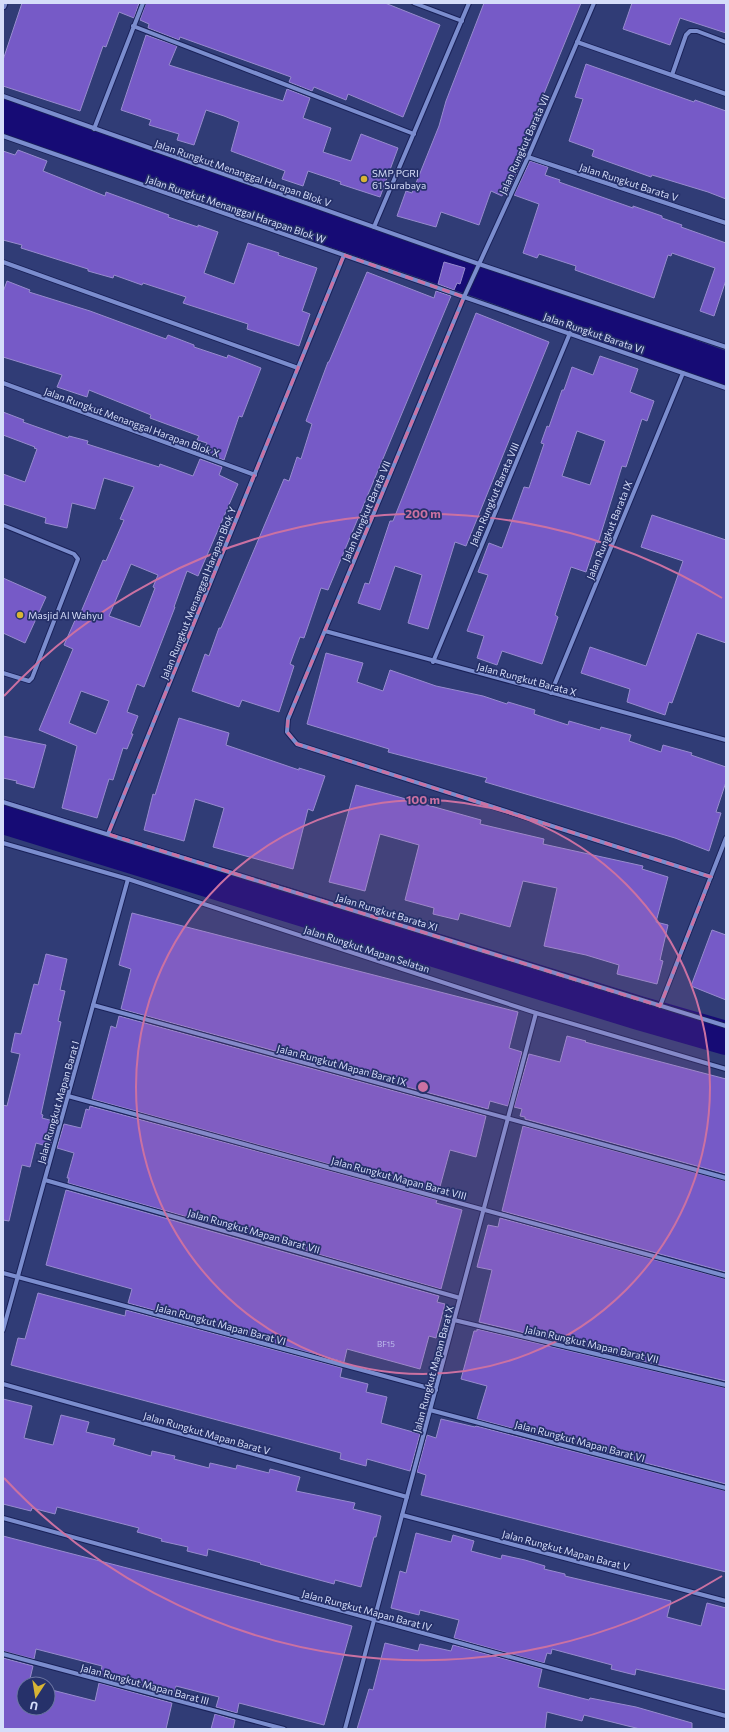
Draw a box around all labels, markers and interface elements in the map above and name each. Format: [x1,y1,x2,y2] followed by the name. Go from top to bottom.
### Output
[496,92,552,196] street label: Jalan Rungkut Barata VII
[153,137,333,209] street label: Jalan Rungkut Menanggal Harapan Blok V
[578,160,680,204] street label: Jalan Rungkut Barata V
[372,167,426,191] place label: SMP PGRI 61 Surabaya
[145,173,327,245] street label: Jalan Rungkut Menanggal Harapan Blok W
[359,174,369,184] marker: SMP PGRI 61 Surabaya
[542,310,646,356] street label: Jalan Rungkut Barata VI
[43,385,221,459] street label: Jalan Rungkut Menanggal Harapan Blok X
[467,440,521,548] street label: Jalan Rungkut Barata VIII
[339,459,393,563] street label: Jalan Rungkut Barata VII
[584,479,634,581] street label: Jalan Rungkut Barata IX
[158,504,238,681] street label: Jalan Rungkut Menanggal Harapan Blok Y
[405,506,441,520] text: 200 m
[28,609,103,621] place label: Masjid Al Wahyu
[15,610,25,620] marker: Masjid Al Wahyu
[476,660,578,698] street label: Jalan Rungkut Barata X
[406,792,440,806] text: 100 m
[335,891,439,933] street label: Jalan Rungkut Barata XI
[303,923,431,975] street label: Jalan Rungkut Mapan Selatan
[35,1039,81,1165] street label: Jalan Rungkut Mapan Barat I
[276,1042,408,1088] street label: Jalan Rungkut Mapan Barat IX
[416,1080,430,1094] centre of rings
[330,1154,468,1202] street label: Jalan Rungkut Mapan Barat VIII
[187,1206,321,1256] street label: Jalan Rungkut Mapan Barat VII
[155,1301,287,1347] street label: Jalan Rungkut Mapan Barat VI
[410,1304,456,1434] street label: Jalan Rungkut Mapan Barat X
[524,1323,660,1365] street label: Jalan Rungkut Mapan Barat VII
[377,1339,395,1349] house number: BF15
[142,1409,272,1457] street label: Jalan Rungkut Mapan Barat V
[514,1418,646,1464] street label: Jalan Rungkut Mapan Barat VI
[501,1527,631,1573] street label: Jalan Rungkut Mapan Barat V
[301,1587,433,1633] street label: Jalan Rungkut Mapan Barat IV
[79,1661,211,1707] street label: Jalan Rungkut Mapan Barat III
[16,1676,56,1716] north arrow
[29,1699,39,1713] text: U

